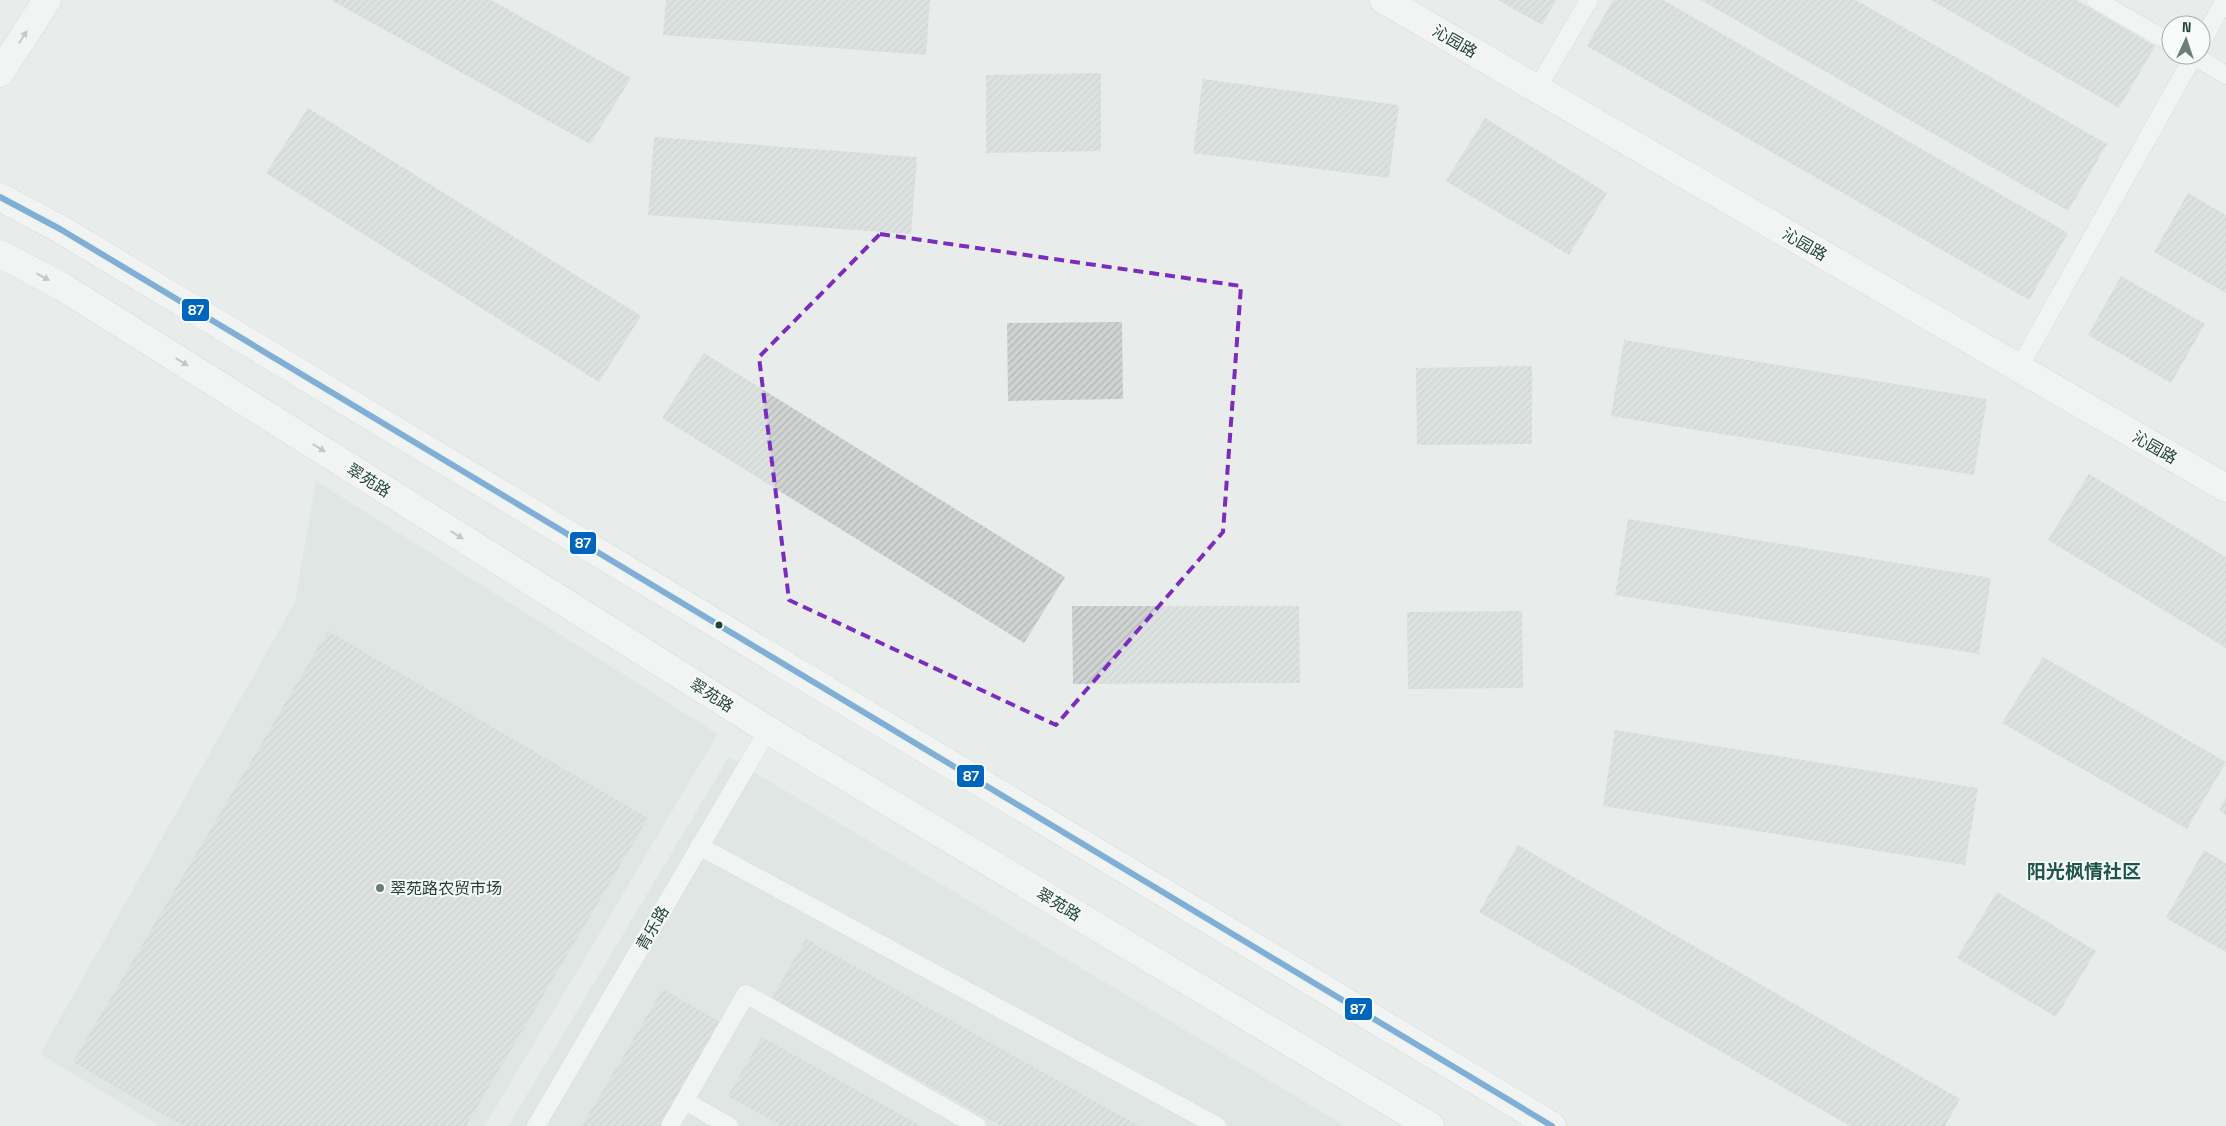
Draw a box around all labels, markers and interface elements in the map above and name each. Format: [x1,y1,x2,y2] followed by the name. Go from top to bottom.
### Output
[2161,15,2211,65] north arrow
[2182,18,2192,36] text: N
[1429,20,1481,63] street label: 沁园路
[19,30,28,43] one-way arrow
[1779,223,1831,266] street label: 沁园路
[36,273,50,281] one-way arrow
[181,298,210,322] line badge: 87
[188,301,204,319] text: 87
[175,357,188,367] one-way arrow
[2129,426,2181,469] street label: 沁园路
[313,444,326,453] one-way arrow
[343,459,395,502] street label: 翠苑路
[450,530,464,539] one-way arrow
[569,531,597,555] line badge: 87
[575,534,591,552] text: 87
[714,620,724,630] unlabelled marker
[686,674,738,717] street label: 翠苑路
[956,764,985,788] line badge: 87
[963,767,979,785] text: 87
[2027,859,2141,884] district label: 阳光枫情社区
[390,878,502,899] place label: 翠苑路农贸市场
[374,882,386,894] marker: 翠苑路农贸市场
[1033,883,1085,926] street label: 翠苑路
[631,902,674,954] street label: 青乐路
[1344,997,1373,1021] line badge: 87
[1350,1000,1366,1018] text: 87

